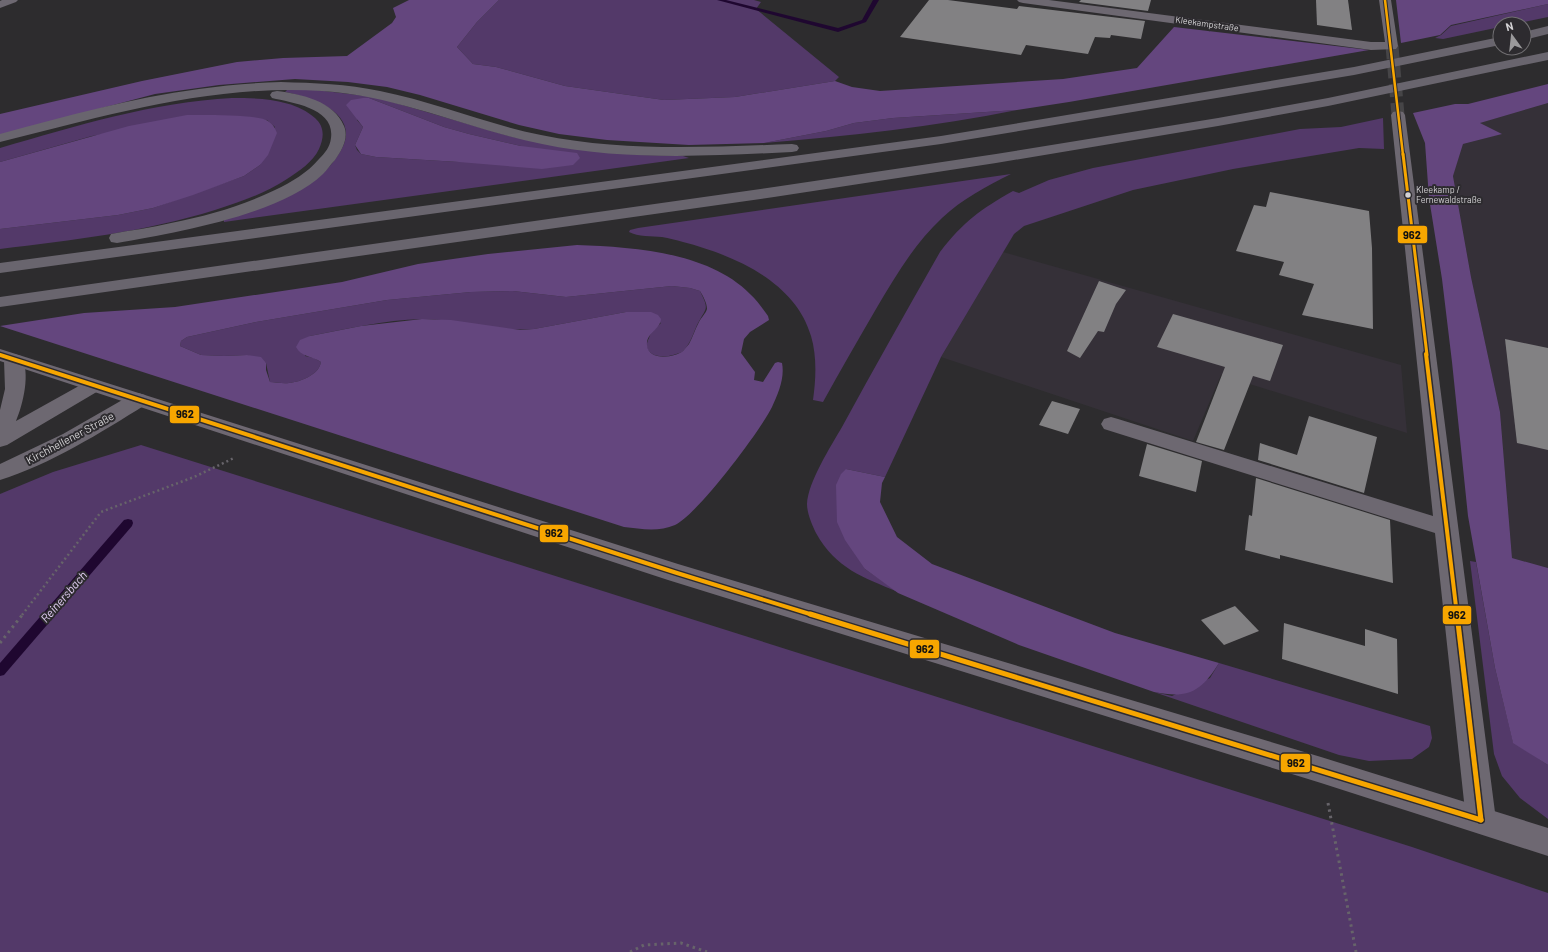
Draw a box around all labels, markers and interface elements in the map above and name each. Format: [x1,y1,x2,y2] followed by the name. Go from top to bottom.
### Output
[1175,14,1240,33] street label: Kleekampstraße
[1492,16,1532,56] north arrow
[1504,19,1515,33] text: N
[1416,184,1482,205] place label: Kleekamp / Fernewaldstraße
[1403,190,1413,200] marker: Kleekamp / Fernewaldstraße
[1397,225,1428,244] line badge: 962
[1403,228,1421,241] text: 962
[169,405,200,424] line badge: 962
[176,407,194,420] text: 962
[24,409,116,466] street label: Kirchhellener Straße
[539,524,569,543] line badge: 962
[545,526,563,539] text: 962
[37,568,89,625] water label: Reinersbach
[1442,605,1472,625] line badge: 962
[1448,608,1466,621] text: 962
[909,639,940,659] line badge: 962
[916,642,934,655] text: 962
[1280,753,1311,773] line badge: 962
[1287,756,1305,769] text: 962

